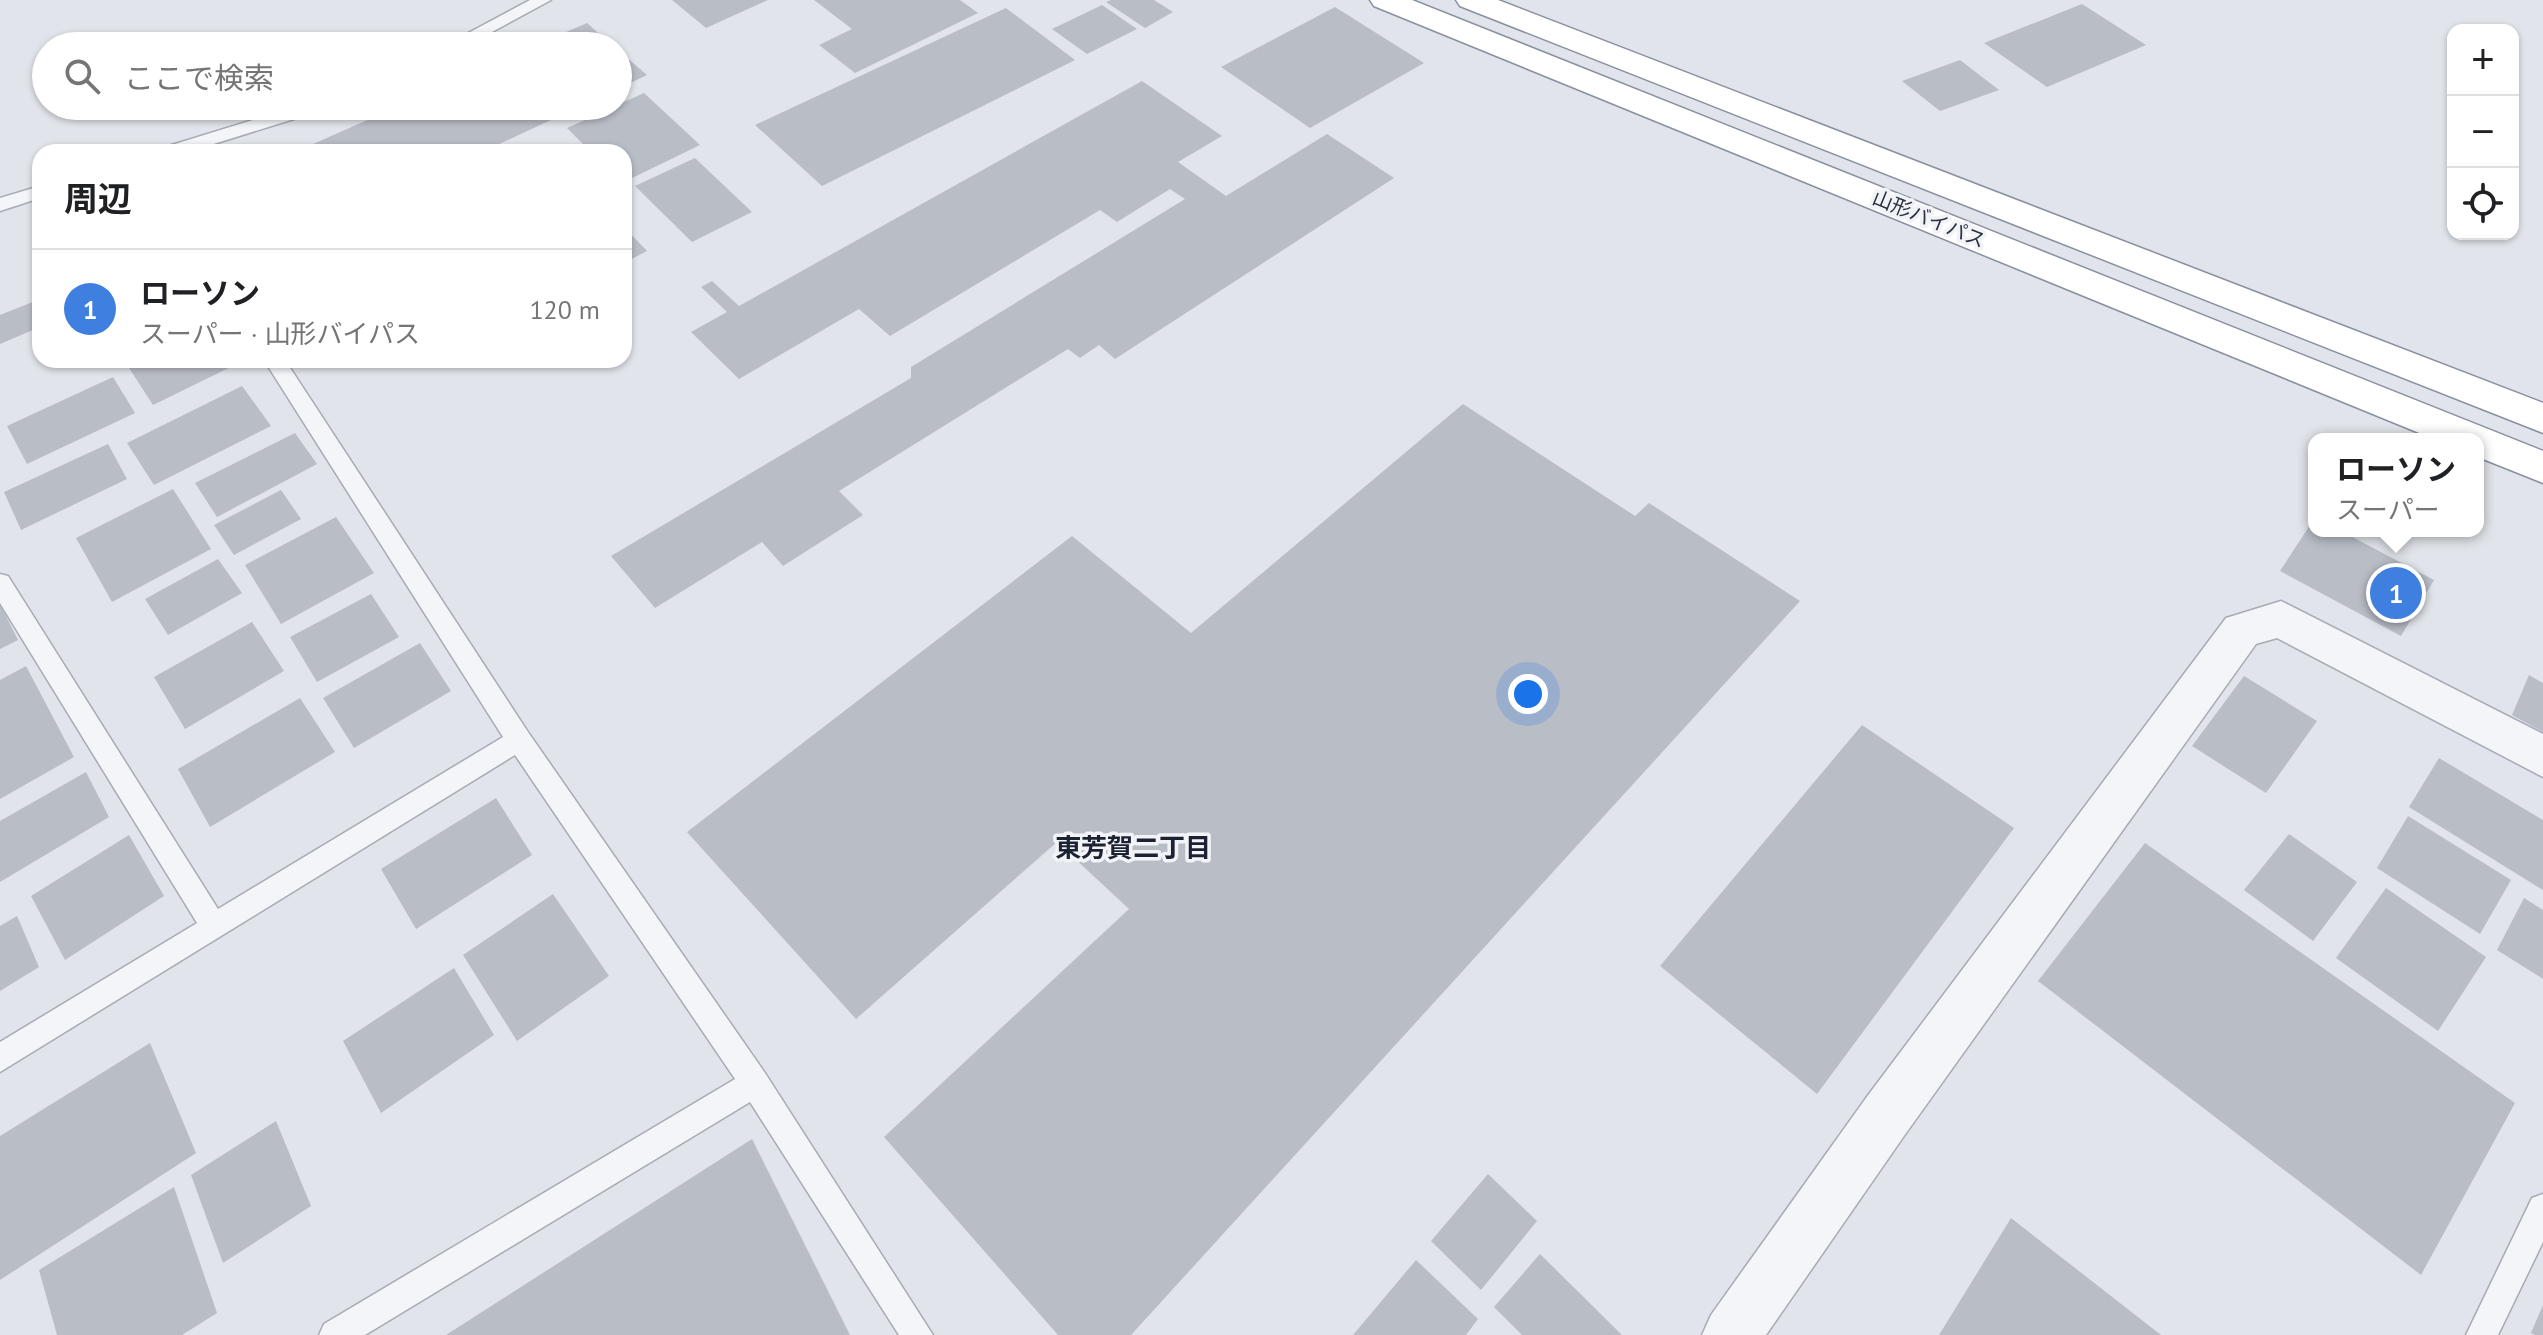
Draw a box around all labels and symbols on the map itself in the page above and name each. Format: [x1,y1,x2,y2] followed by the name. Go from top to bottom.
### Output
[1869,185,1989,253] street label: 山形バイパス
[2370,563,2422,623] pin: 1
[1508,674,1548,714] your location
[1055,831,1211,864] district label: 東芳賀二丁目

